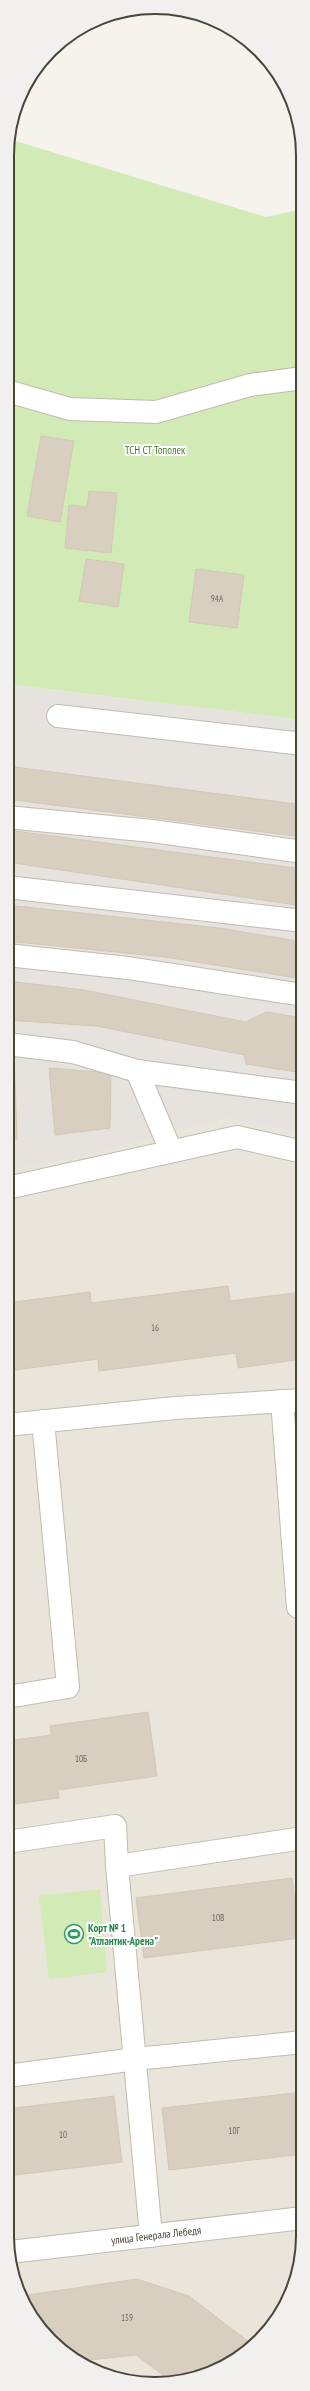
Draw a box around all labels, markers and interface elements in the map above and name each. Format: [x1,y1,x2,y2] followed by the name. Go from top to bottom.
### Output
[125,443,186,457] park label: ТСН СТ Тополек
[211,593,224,604] house number: 94А
[151,1322,159,1333] house number: 16
[75,1753,87,1764] house number: 10Б
[212,1912,224,1923] house number: 10В
[88,1921,158,1948] place label: Корт № 1 "Атлантик-Арена"
[63,1923,85,1945] sports icon: Корт № 1 "Атлантик-Арена"
[228,2125,240,2136] house number: 10Г
[59,2129,67,2140] house number: 10
[110,2223,202,2247] street label: улица Генерала Лебедя
[121,2312,133,2323] house number: 159

